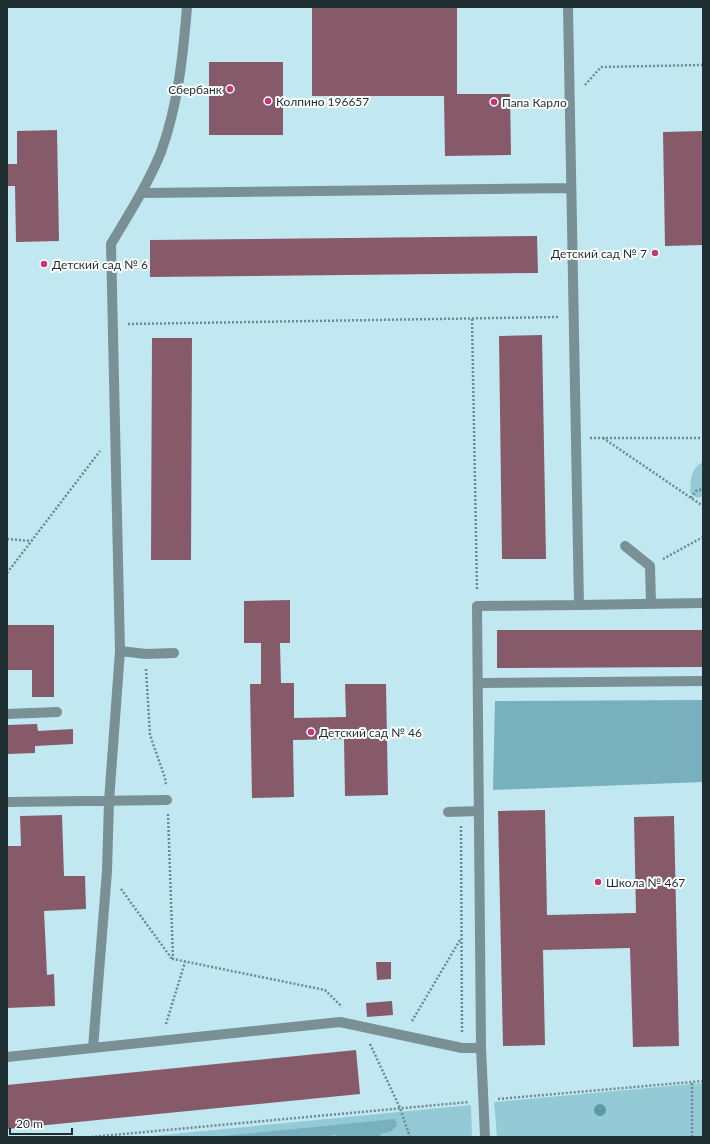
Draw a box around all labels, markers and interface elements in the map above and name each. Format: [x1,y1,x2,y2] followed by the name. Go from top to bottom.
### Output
[168,82,223,97] place label: Сбербанк
[225,84,235,94] marker: Сбербанк
[276,94,369,109] place label: Колпино 196657
[502,95,567,110] place label: Папа Карло
[263,96,273,106] marker: Колпино 196657
[489,97,499,107] marker: Папа Карло
[551,246,647,261] place label: Детский сад № 7
[650,248,660,258] marker: Детский сад № 7
[52,257,148,272] place label: Детский сад № 6
[39,259,49,269] marker: Детский сад № 6
[319,725,422,740] place label: Детский сад № 46
[306,727,316,737] marker: Детский сад № 46
[606,875,685,890] place label: Школа № 467
[593,877,603,887] marker: Школа № 467
[10,1110,72,1136] scale bar
[16,1116,43,1131] text: 20 m

